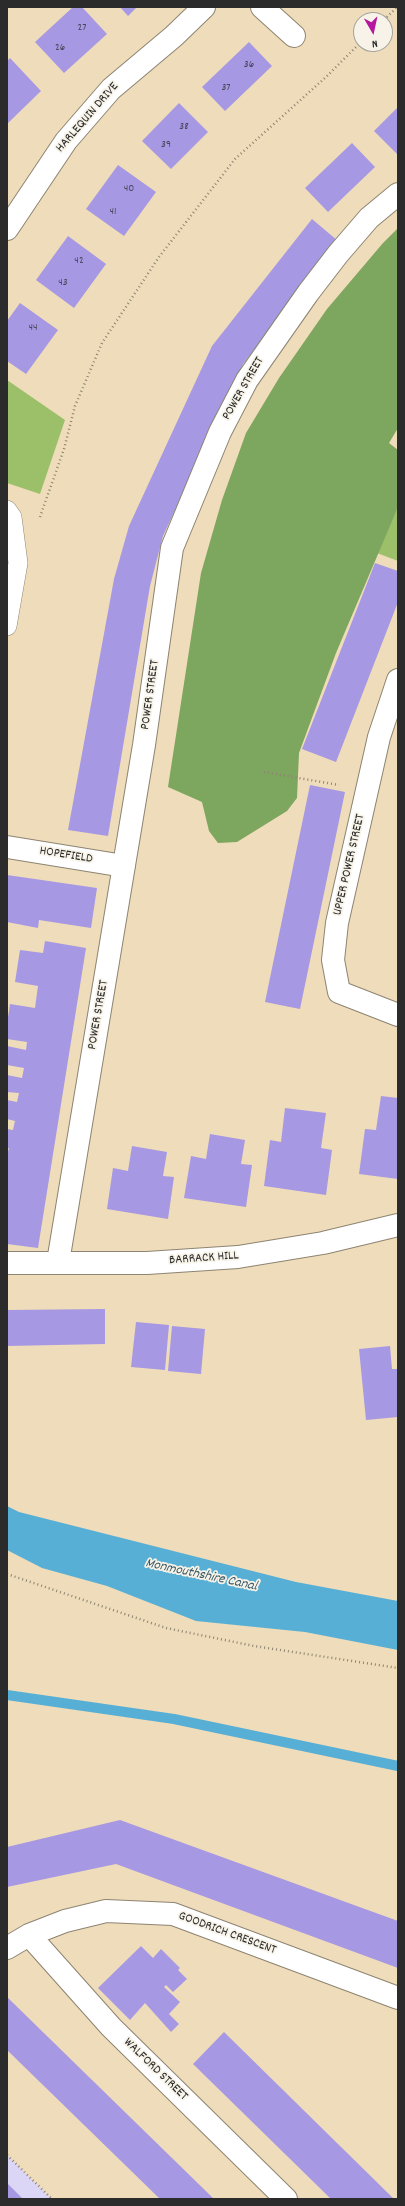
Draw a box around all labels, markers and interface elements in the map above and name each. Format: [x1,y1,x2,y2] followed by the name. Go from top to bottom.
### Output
[353,12,393,52] north arrow
[77,21,87,35] house number: 27
[371,35,379,51] text: N
[55,41,65,55] house number: 26
[244,58,254,72] house number: 36
[53,80,123,156] street label: HARLEQUIN DRIVE
[221,81,231,95] house number: 37
[179,120,189,134] house number: 38
[161,138,171,152] house number: 39
[124,182,134,196] house number: 40
[110,205,116,219] house number: 41
[74,254,84,268] house number: 42
[58,276,68,290] house number: 43
[28,321,38,335] house number: 44
[220,355,268,423] street label: POWER STREET
[138,659,164,731] street label: POWER STREET
[331,813,369,917] street label: UPPER POWER STREET
[38,844,94,868] street label: HOPEFIELD
[85,979,113,1051] street label: POWER STREET
[169,1249,239,1269] street label: BARRACK HILL
[144,1556,258,1596] water label: Monmouthshire Canal
[176,1909,278,1959] street label: GOODRICH CRESCENT
[120,2035,190,2105] street label: WALFORD STREET

